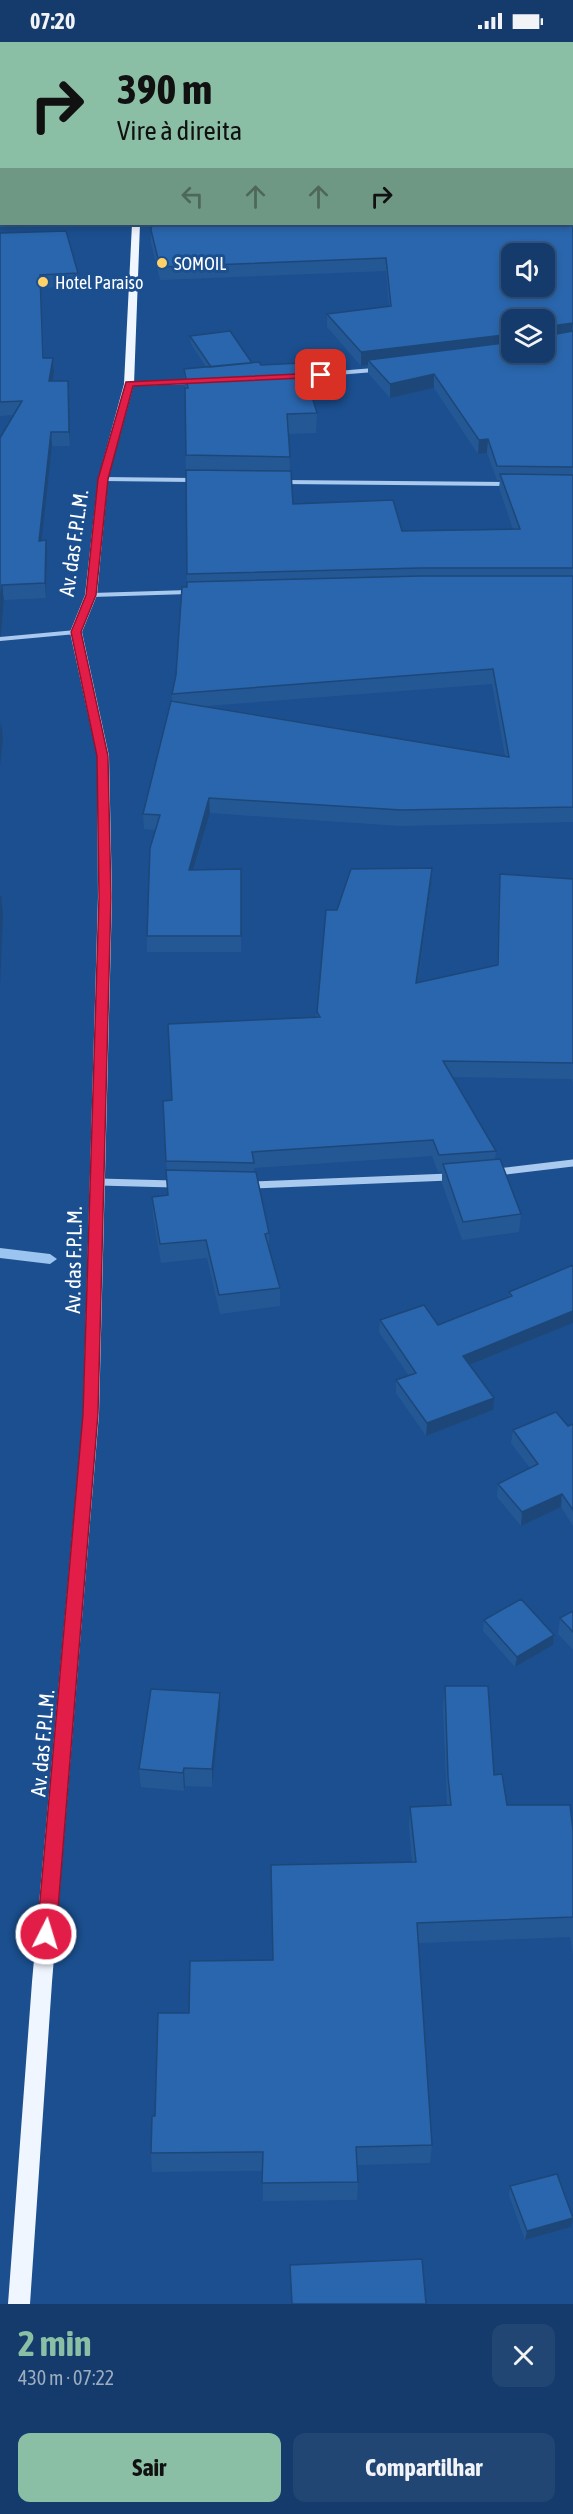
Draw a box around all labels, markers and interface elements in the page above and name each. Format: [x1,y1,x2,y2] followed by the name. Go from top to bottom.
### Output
[30,8,75,34] text: 07:20
[117,65,212,113] text: 390 m
[18,66,96,144] icon: right
[117,115,242,146] text: Vire à direita
[176,180,209,213] icon: left
[239,180,272,213] icon: ahead
[302,180,335,213] icon: ahead
[365,180,398,213] icon: right
[501,243,555,363] map controls
[501,243,555,297] button: sound
[174,253,226,274] place label: SOMOIL
[155,256,169,270] marker: SOMOIL
[55,272,143,293] place label: Hotel Paraiso
[36,275,50,289] marker: Hotel Paraiso
[501,309,555,363] button: layers
[295,349,346,400] pin
[304,358,337,391] icon: arrive
[54,488,92,598] street label: Av. das F.P.L.M.
[60,1206,86,1314] street label: Av. das F.P.L.M.
[25,1688,59,1798] street label: Av. das F.P.L.M.
[14,1902,78,1966] position arrow
[18,2322,92,2364] text: 2 min
[492,2324,555,2387] button: close
[18,2366,114,2389] text: 430 m · 07:22
[18,2433,281,2502] button: Sair
[293,2433,555,2502] button: Compartilhar

